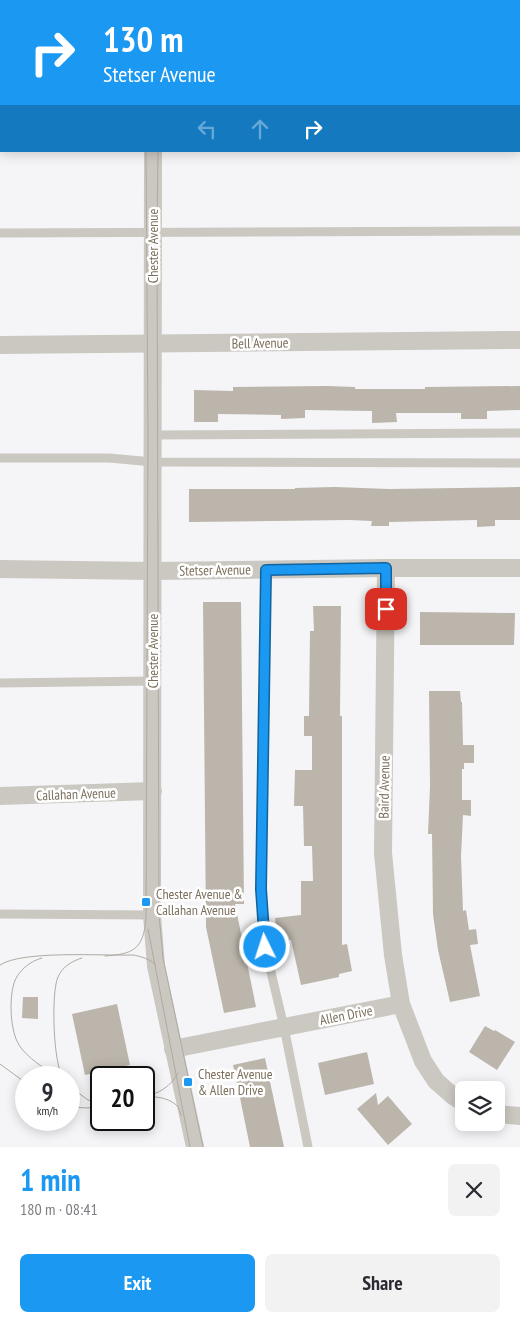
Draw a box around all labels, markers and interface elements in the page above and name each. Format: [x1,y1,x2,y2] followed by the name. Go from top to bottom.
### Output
[103,16,184,62] text: 130 m
[20,20,85,85] icon: right
[103,60,216,88] text: Stetser Avenue
[193,115,221,143] icon: left
[246,115,274,143] icon: ahead
[299,115,327,143] icon: right
[144,209,162,283] street label: Chester Avenue
[231,334,289,352] street label: Bell Avenue
[179,560,251,580] street label: Stetser Avenue
[365,588,407,630] pin
[372,595,400,623] icon: arrive
[144,614,162,688] street label: Chester Avenue
[374,755,394,819] street label: Baird Avenue
[36,784,116,804] street label: Callahan Avenue
[156,885,243,919] place label: Chester Avenue & Callahan Avenue
[140,896,152,908] marker: Chester Avenue & Callahan Avenue
[238,920,290,972] position arrow
[318,1001,374,1029] street label: Allen Drive
[198,1065,273,1099] place label: Chester Avenue & Allen Drive
[90,1066,155,1131] speed limit sign: 20
[42,1076,53,1108] text: 9
[182,1076,194,1088] marker: Chester Avenue & Allen Drive
[455,1081,505,1131] map controls
[455,1081,505,1131] button: layers
[37,1103,58,1118] text: km/h
[20,1160,81,1199] text: 1 min
[448,1164,500,1216] button: close
[20,1199,98,1219] text: 180 m · 08:41
[20,1254,255,1312] button: Exit
[265,1254,500,1312] button: Share

